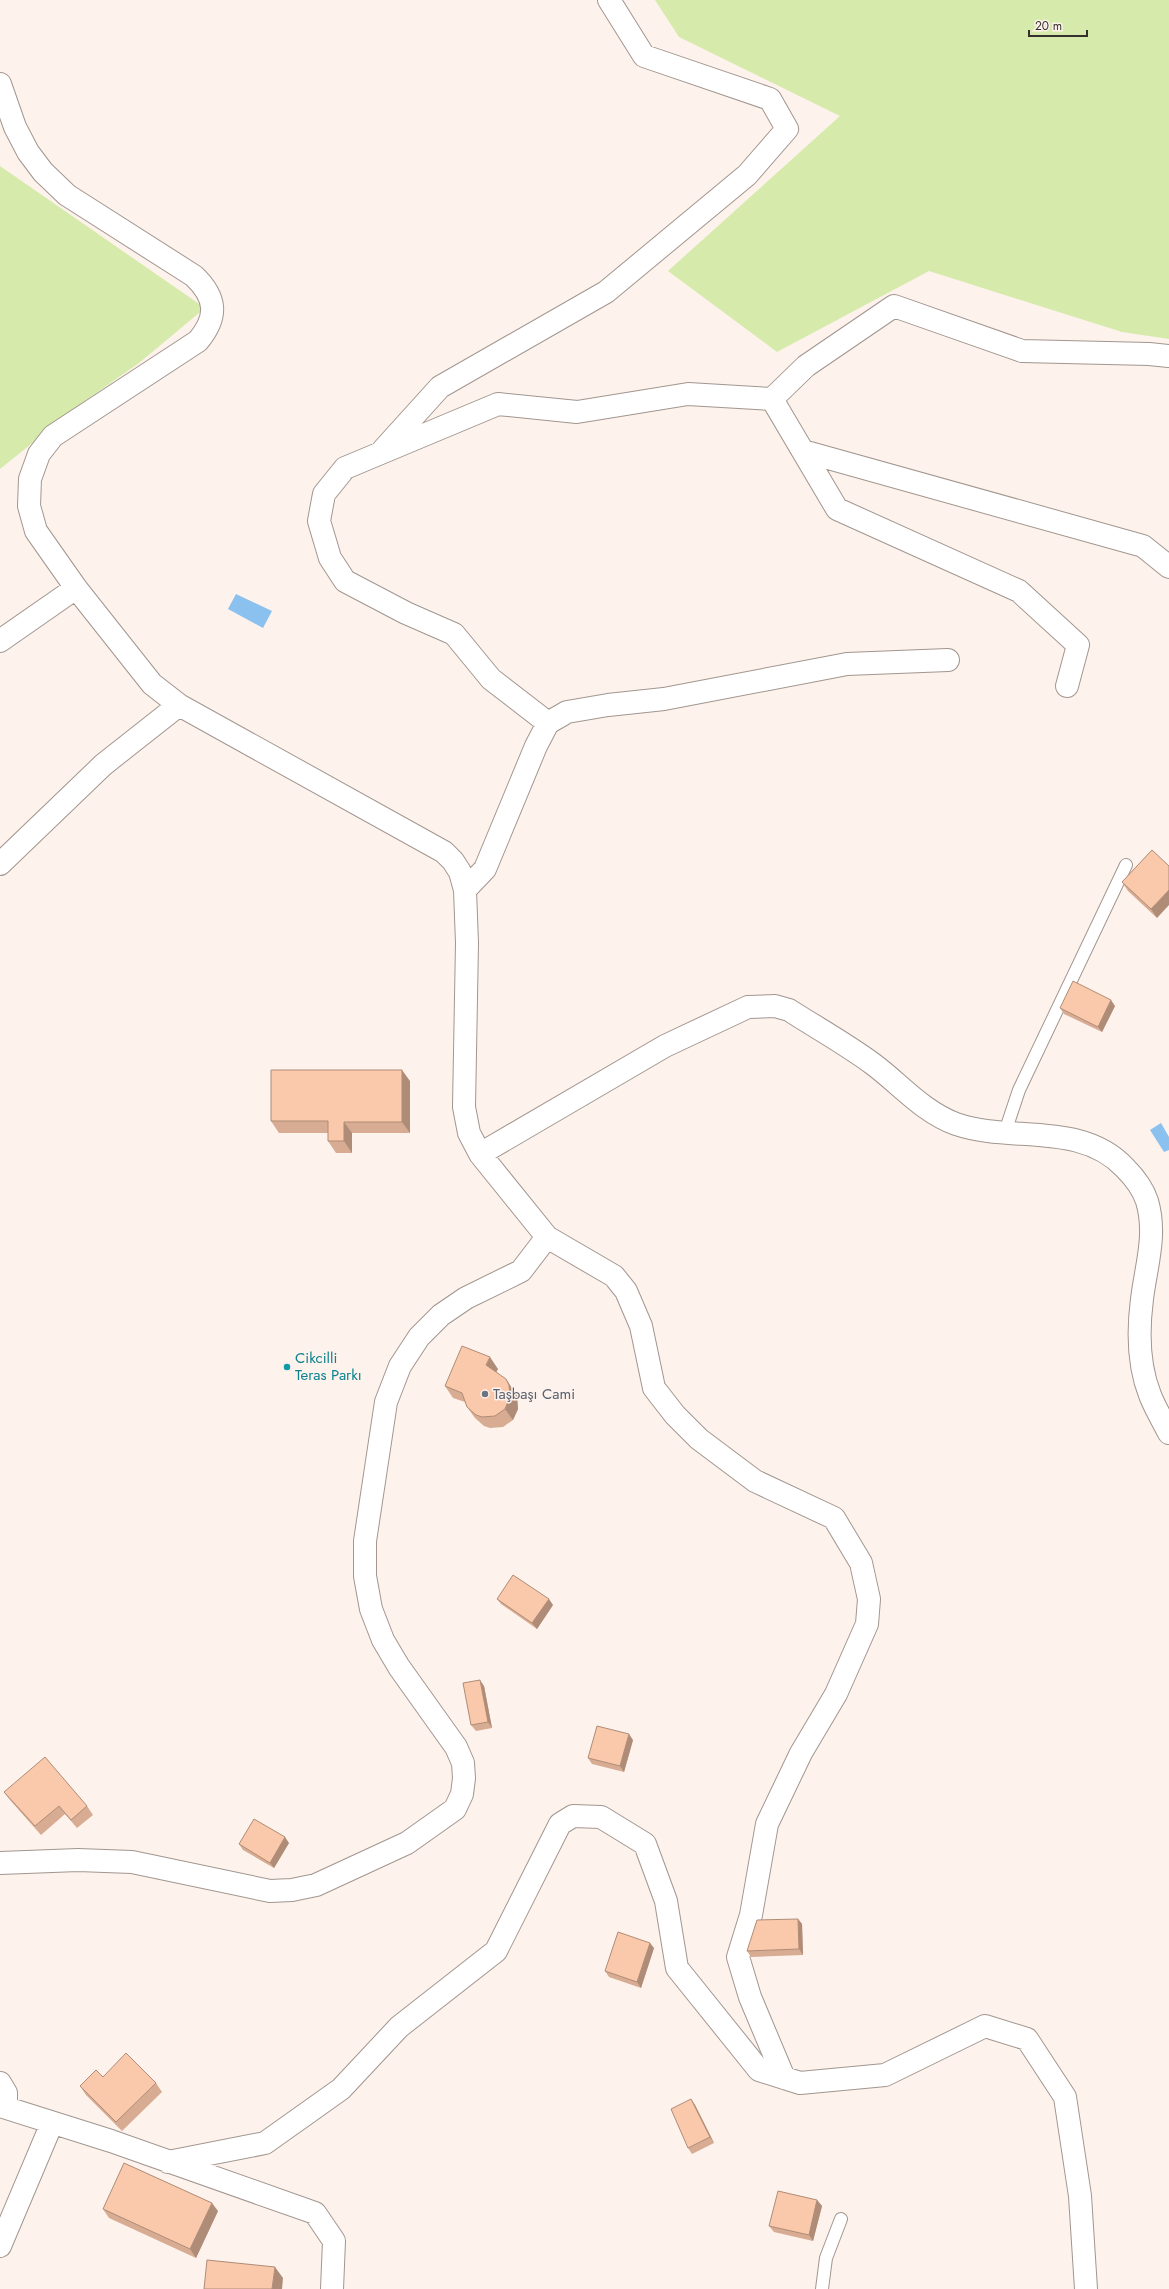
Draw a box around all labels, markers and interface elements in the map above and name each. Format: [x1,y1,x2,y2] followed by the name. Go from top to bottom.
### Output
[1029,12,1087,38] scale bar
[1035,17,1062,35] text: 20 m
[295,1347,362,1386] place label: Cikcilli Teras Parkı
[282,1362,292,1372] marker: Cikcilli Teras Parkı
[493,1383,575,1405] place label: Taşbaşı Cami
[480,1389,490,1399] marker: Taşbaşı Cami

